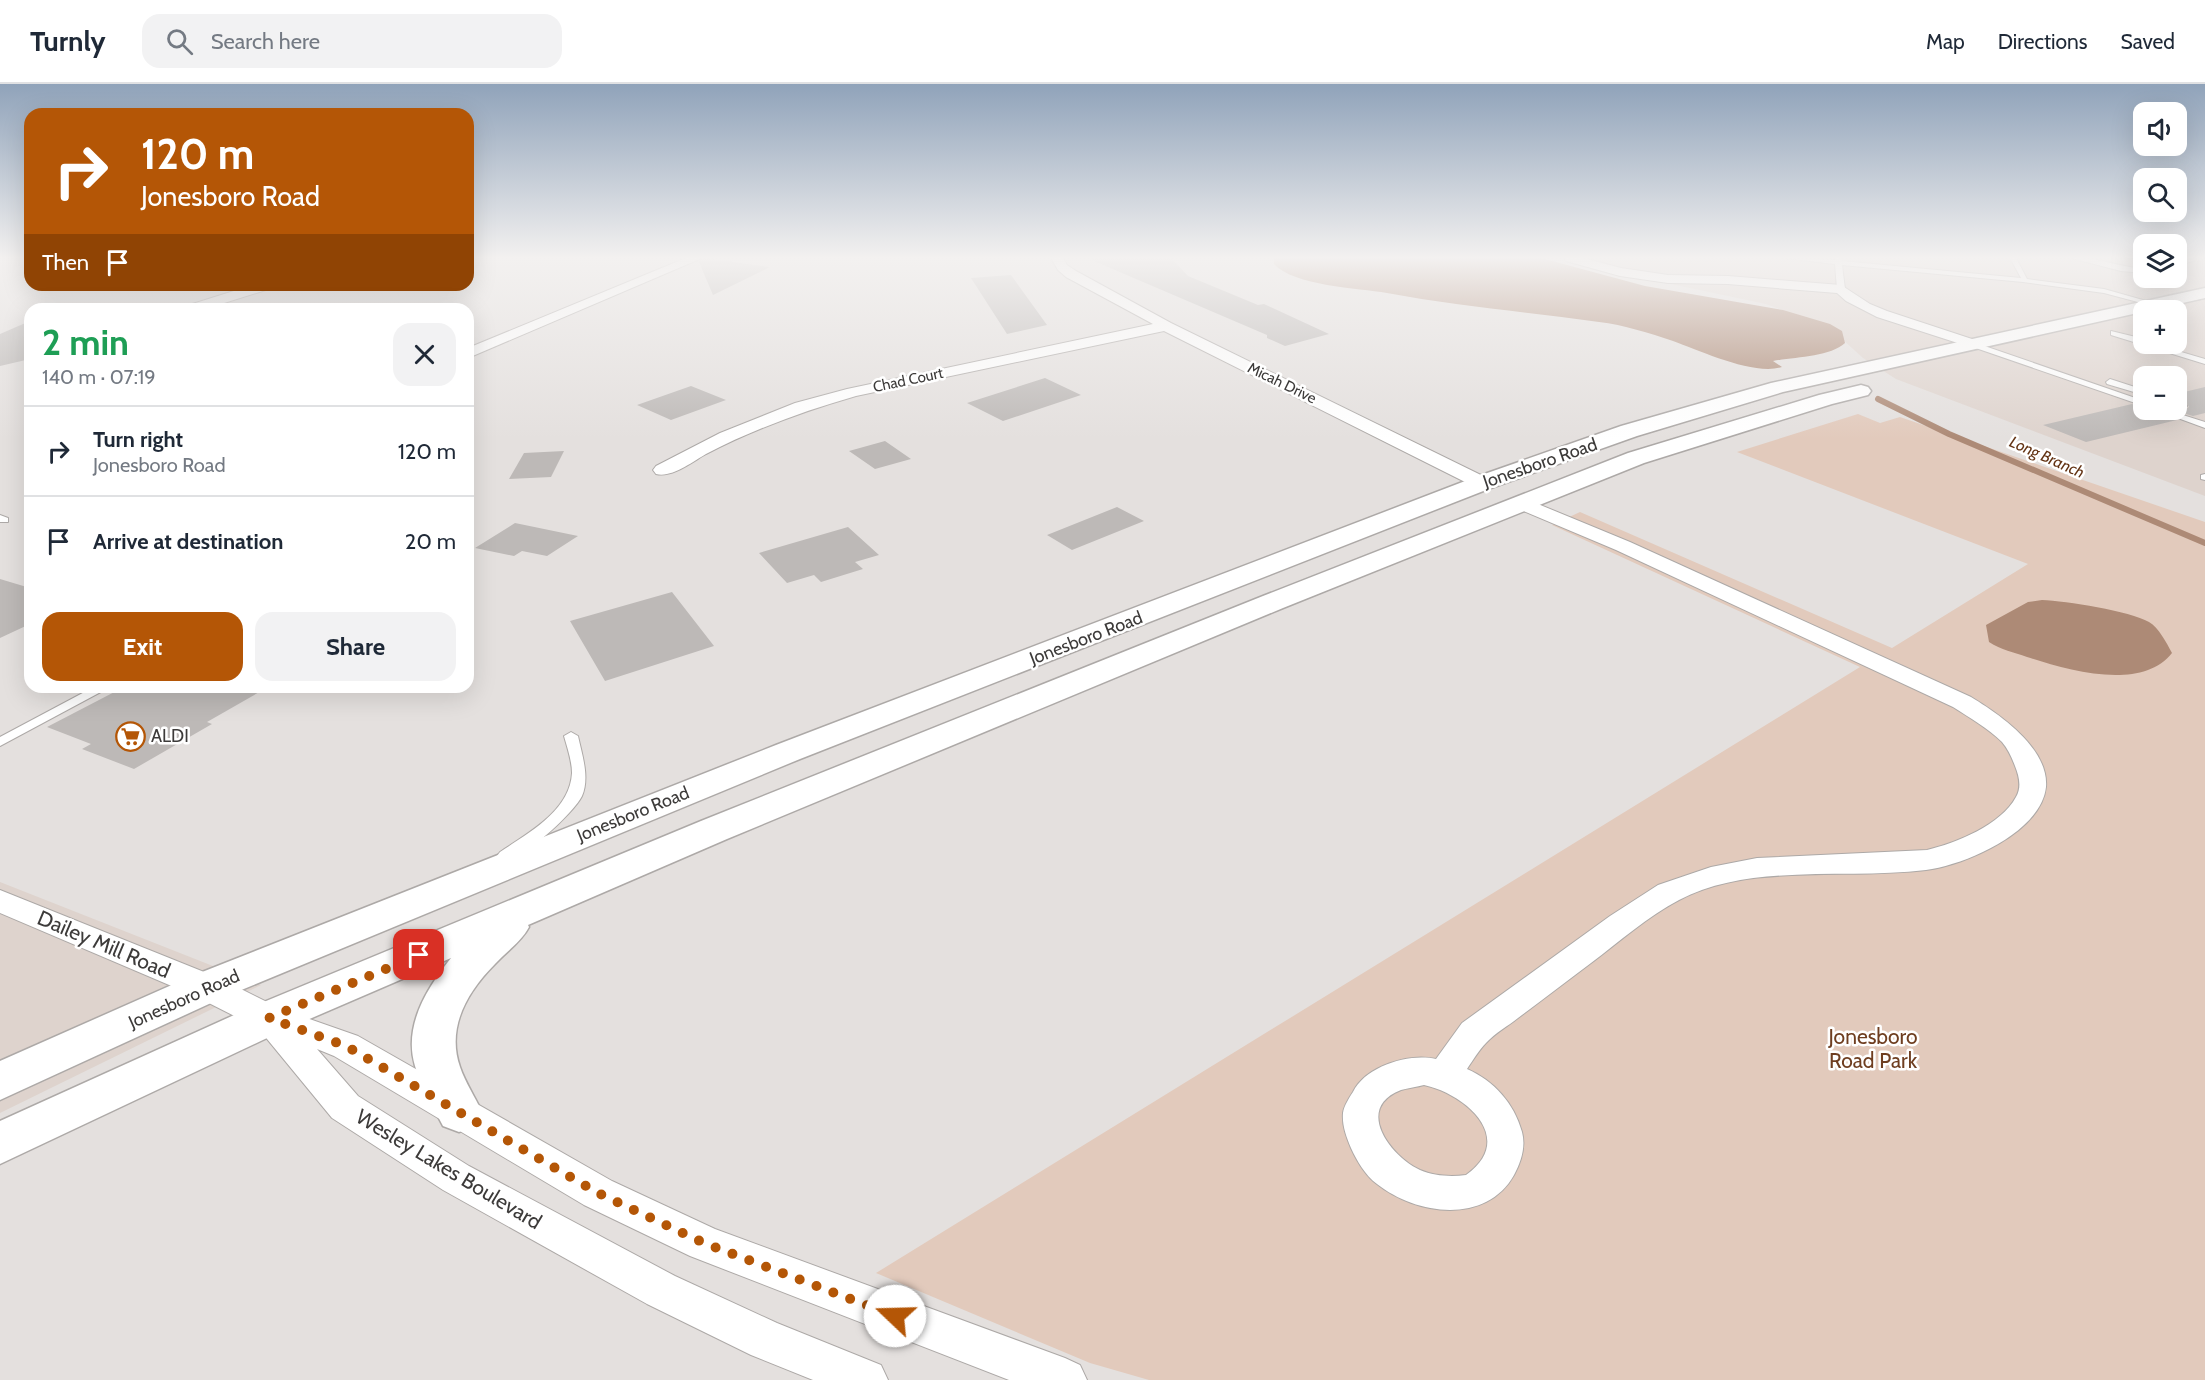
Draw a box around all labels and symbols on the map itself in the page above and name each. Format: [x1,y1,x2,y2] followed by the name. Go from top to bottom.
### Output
[1245,359,1320,408] street label: Micah Drive
[871,364,945,396] street label: Chad Court
[2007,432,2087,482] water label: Long Branch
[1479,433,1600,493] street label: Jonesboro Road
[1025,606,1146,670] street label: Jonesboro Road
[114,720,146,752] supermarket icon: ALDI
[151,725,189,747] place label: ALDI
[573,781,692,847] street label: Jonesboro Road
[34,905,174,983] street label: Dailey Mill Road
[393,929,444,980] pin
[124,965,243,1034] street label: Jonesboro Road
[1828,1024,1918,1073] park label: Jonesboro Road Park
[352,1104,546,1234] street label: Wesley Lakes Boulevard
[863,1284,927,1348] position arrow

